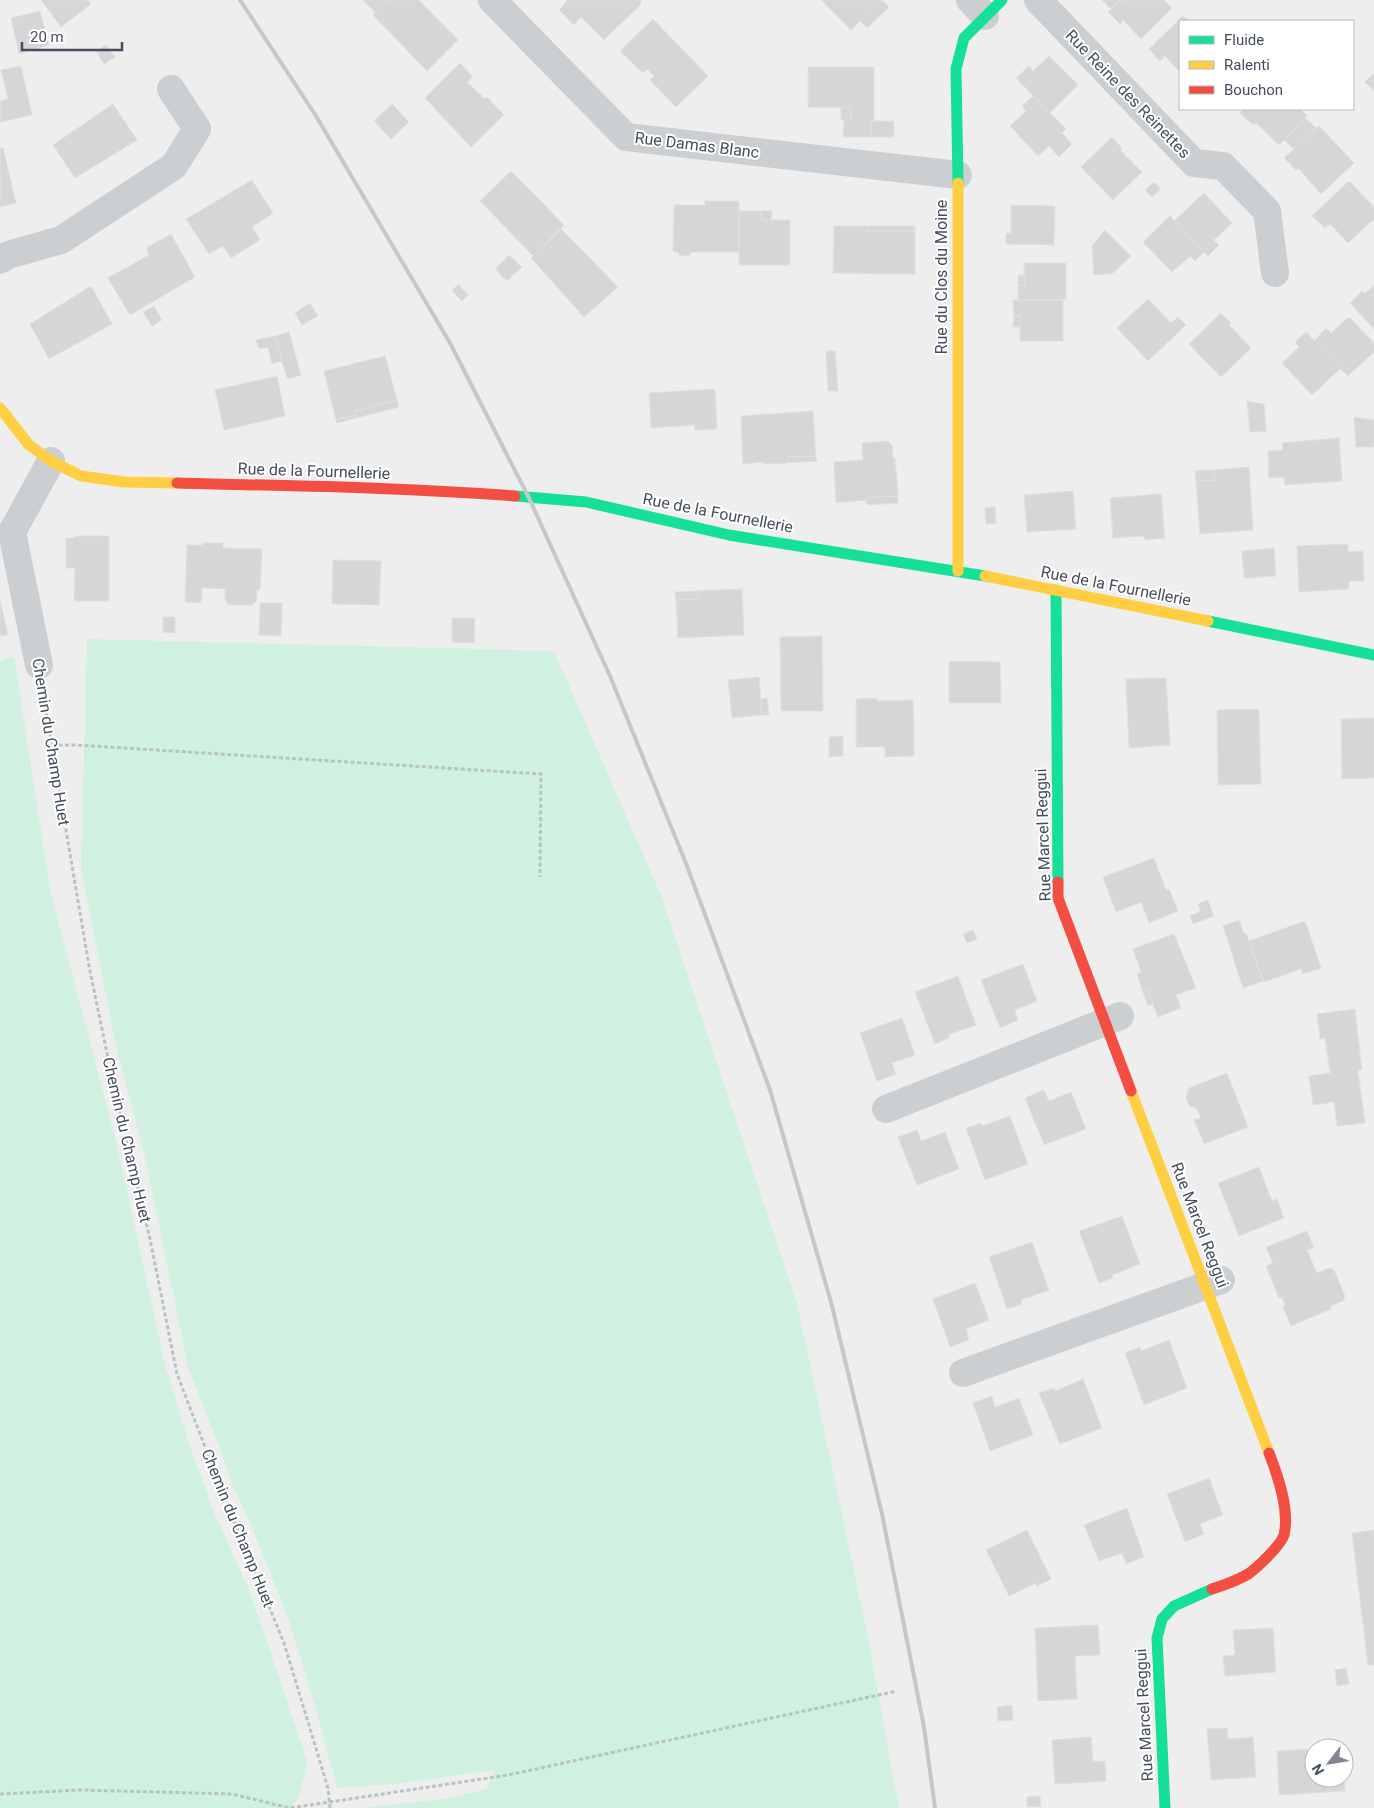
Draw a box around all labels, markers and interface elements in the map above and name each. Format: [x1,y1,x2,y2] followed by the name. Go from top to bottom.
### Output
[22,20,122,52] scale bar
[1179,20,1354,110] legend
[1062,26,1194,162] street label: Rue Reine des Reinettes
[30,28,64,46] text: 20 m
[1224,31,1264,49] text: Fluide
[1224,56,1270,74] text: Ralenti
[1224,81,1283,99] text: Bouchon
[634,128,760,162] street label: Rue Damas Blanc
[932,200,951,354] street label: Rue du Clos du Moine
[237,459,391,483] street label: Rue de la Fournellerie
[641,489,795,537] street label: Rue de la Fournellerie
[1039,562,1193,610] street label: Rue de la Fournellerie
[28,657,74,827] street label: Chemin du Champ Huet
[1031,768,1055,902] street label: Rue Marcel Reggui
[99,1055,155,1225] street label: Chemin du Champ Huet
[1167,1160,1233,1290] street label: Rue Marcel Reggui
[198,1446,278,1610] street label: Chemin du Champ Huet
[1131,1648,1157,1782] street label: Rue Marcel Reggui
[1304,1738,1354,1788] north arrow
[1308,1761,1327,1778] text: N

